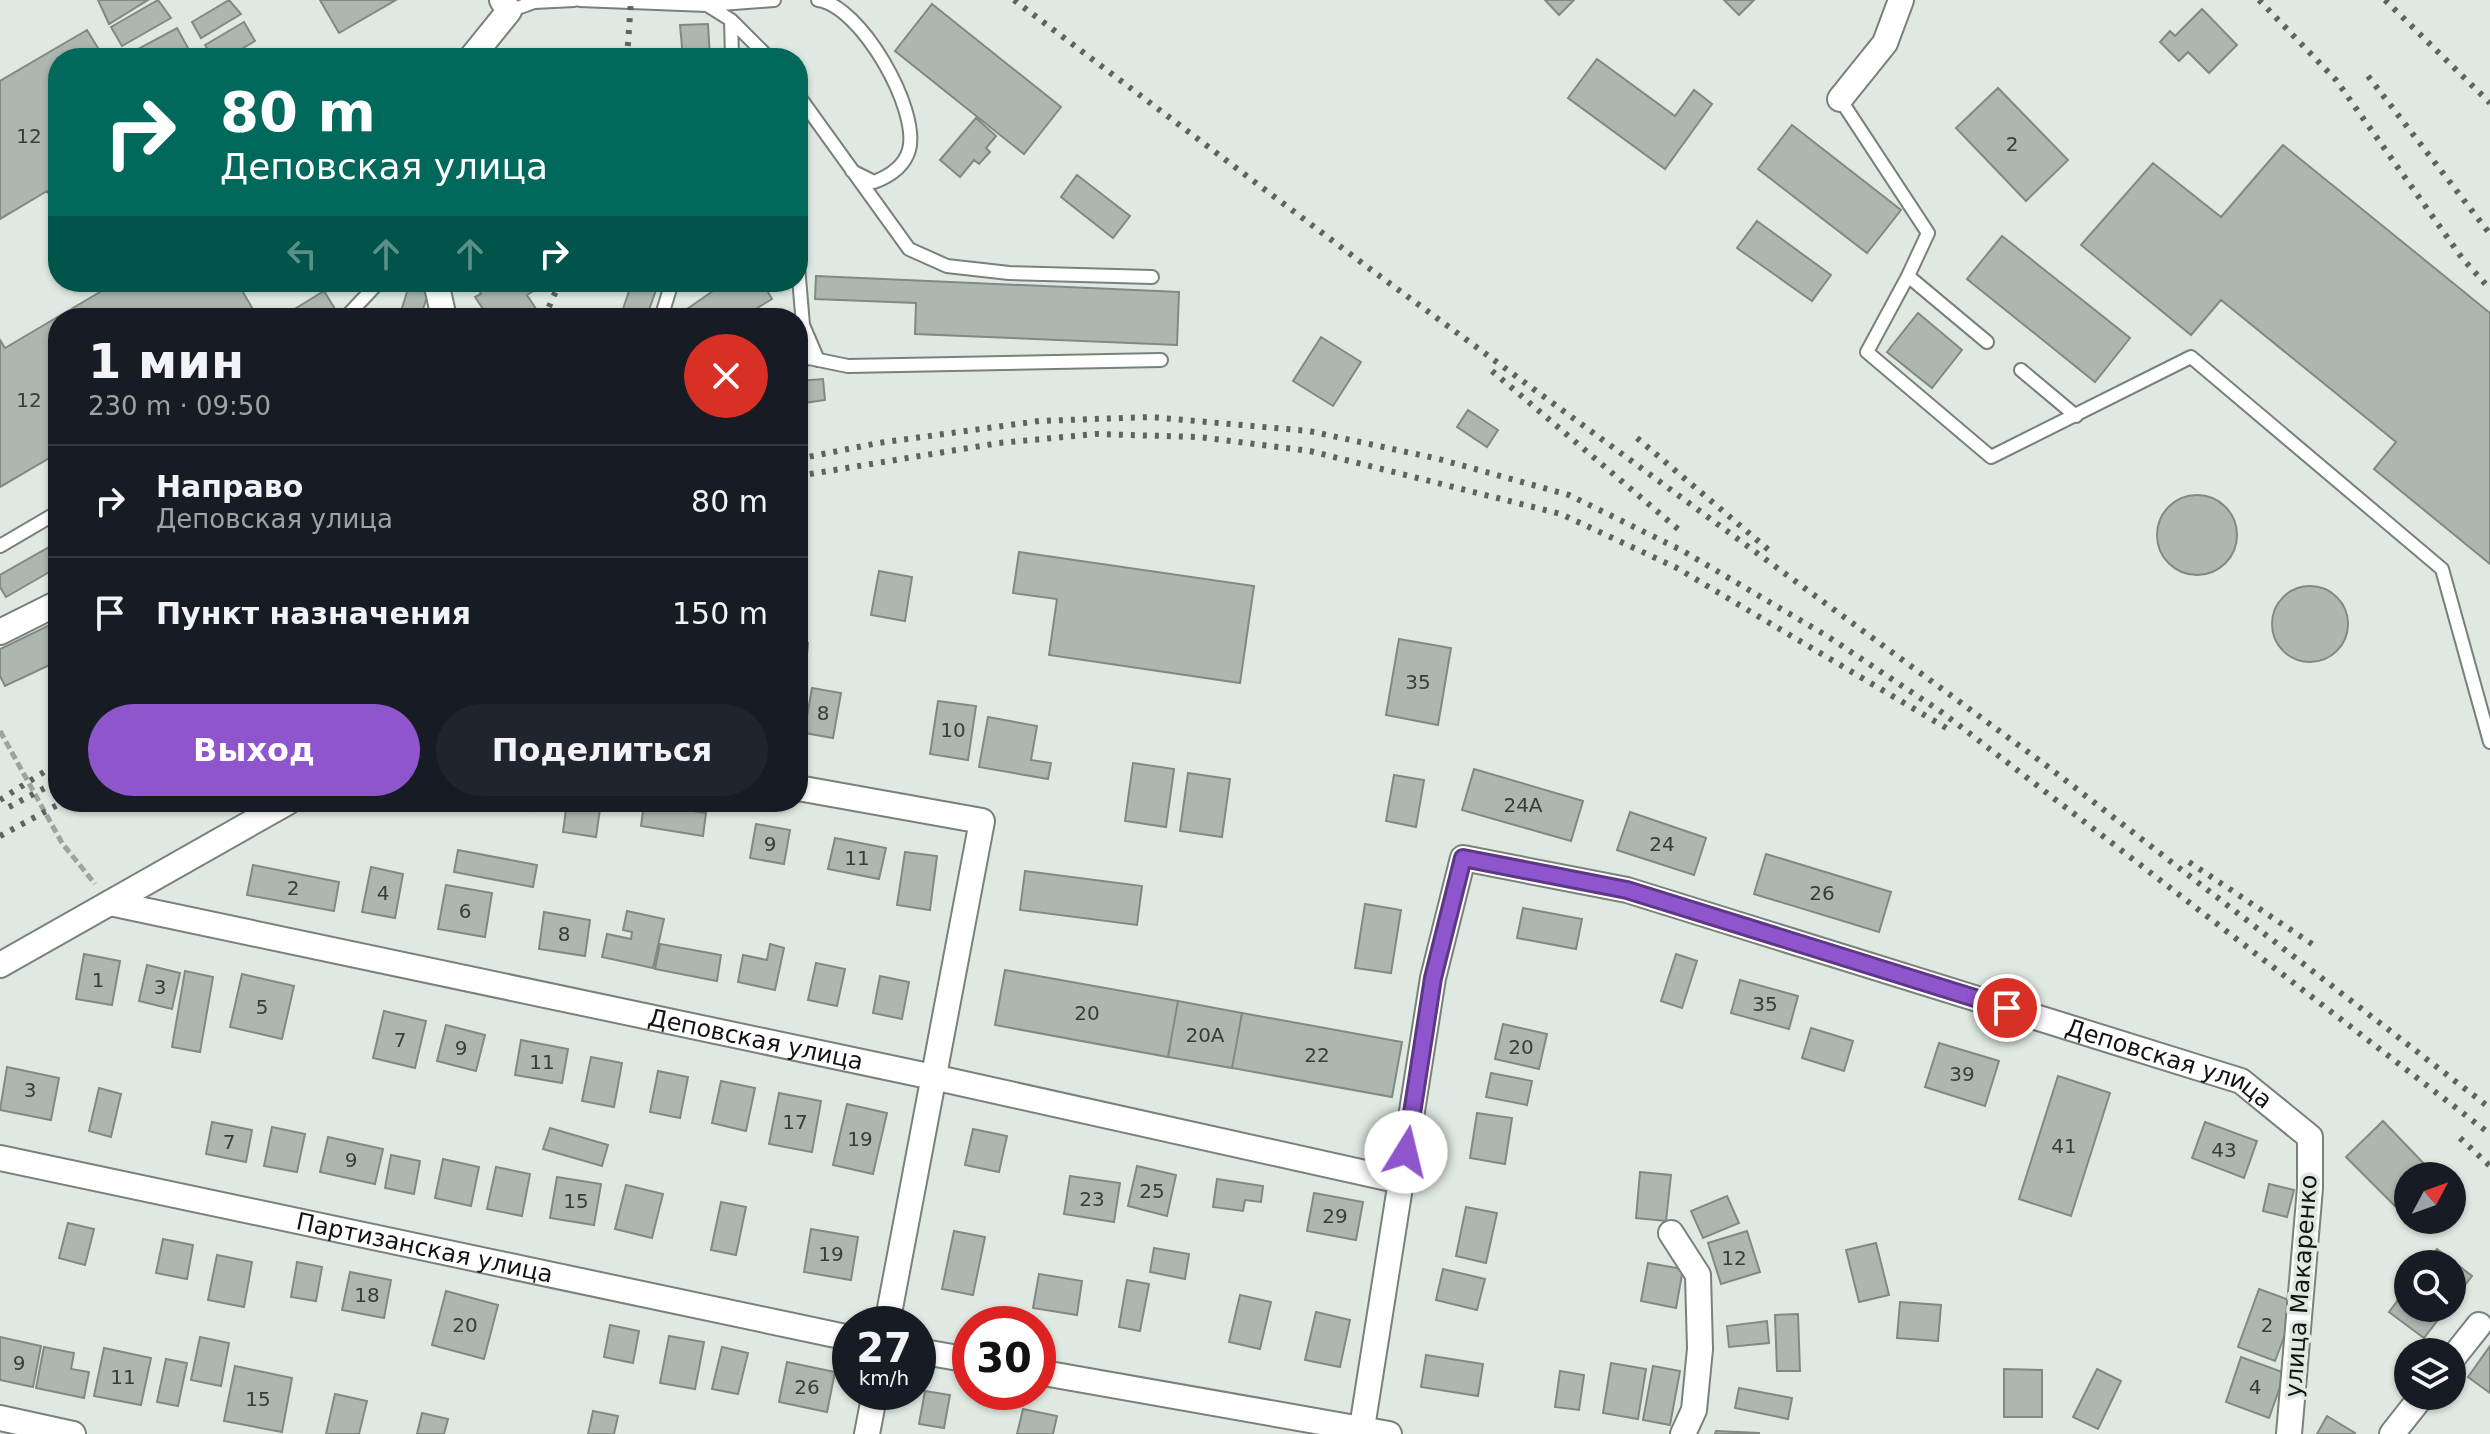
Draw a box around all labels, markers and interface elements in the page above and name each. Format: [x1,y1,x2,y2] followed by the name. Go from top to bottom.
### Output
[220,79,376,144] text: 80 m
[88,80,192,184] icon: right
[16,124,42,148] house number: 12
[2006,132,2018,156] house number: 2
[220,146,548,187] text: Деповская улица
[280,232,324,276] icon: left
[364,232,408,276] icon: ahead
[448,232,492,276] icon: ahead
[532,232,576,276] icon: right
[88,333,244,389] text: 1 мин
[684,334,768,418] button: close
[16,388,42,412] house number: 12
[88,391,271,421] text: 230 m · 09:50
[156,469,303,504] text: Направо
[88,479,132,523] icon: right
[691,484,768,519] text: 80 m
[156,504,393,534] text: Деповская улица
[88,591,132,635] icon: arrive
[156,596,471,631] text: Пункт назначения
[672,596,768,631] text: 150 m
[1405,670,1431,694] house number: 35
[817,701,829,725] house number: 8
[88,704,420,796] button: Выход
[436,704,768,796] button: Поделиться
[940,718,966,742] house number: 10
[1503,793,1543,817] house number: 24А
[764,832,776,856] house number: 9
[1649,832,1675,856] house number: 24
[844,846,870,870] house number: 11
[287,876,299,900] house number: 2
[377,881,389,905] house number: 4
[1809,881,1835,905] house number: 26
[459,899,471,923] house number: 6
[558,922,570,946] house number: 8
[92,968,104,992] house number: 1
[1973,974,2041,1042] pin
[154,975,166,999] house number: 3
[1985,986,2029,1030] icon: arrive
[1752,992,1778,1016] house number: 35
[256,995,268,1019] house number: 5
[1074,1001,1100,1025] house number: 20
[646,1003,866,1076] street label: Деповская улица
[2062,1013,2278,1115] street label: Деповская улица
[1185,1023,1225,1047] house number: 20А
[394,1028,406,1052] house number: 7
[1508,1035,1534,1059] house number: 20
[455,1036,467,1060] house number: 9
[1304,1043,1330,1067] house number: 22
[529,1050,555,1074] house number: 11
[1949,1062,1975,1086] house number: 39
[24,1078,36,1102] house number: 3
[782,1110,808,1134] house number: 17
[1364,1110,1448,1194] position arrow
[847,1127,873,1151] house number: 19
[223,1130,235,1154] house number: 7
[2051,1134,2077,1158] house number: 41
[2211,1138,2237,1162] house number: 43
[345,1148,357,1172] house number: 9
[2394,1162,2466,1234] north arrow
[2394,1162,2466,1410] map controls
[2279,1174,2323,1398] street label: улица Макаренко
[1139,1179,1165,1203] house number: 25
[1079,1187,1105,1211] house number: 23
[563,1189,589,1213] house number: 15
[1322,1204,1348,1228] house number: 29
[294,1207,555,1289] street label: Партизанская улица
[818,1242,844,1266] house number: 19
[1721,1246,1747,1270] house number: 12
[2394,1250,2466,1322] button: search
[354,1283,380,1307] house number: 18
[952,1306,1056,1410] speed limit sign: 30
[452,1313,478,1337] house number: 20
[2261,1313,2273,1337] house number: 2
[856,1325,912,1371] text: 27
[2394,1338,2466,1410] button: layers
[13,1351,25,1375] house number: 9
[110,1365,136,1389] house number: 11
[859,1366,909,1390] text: km/h
[794,1375,820,1399] house number: 26
[2249,1375,2261,1399] house number: 4
[245,1387,271,1411] house number: 15

